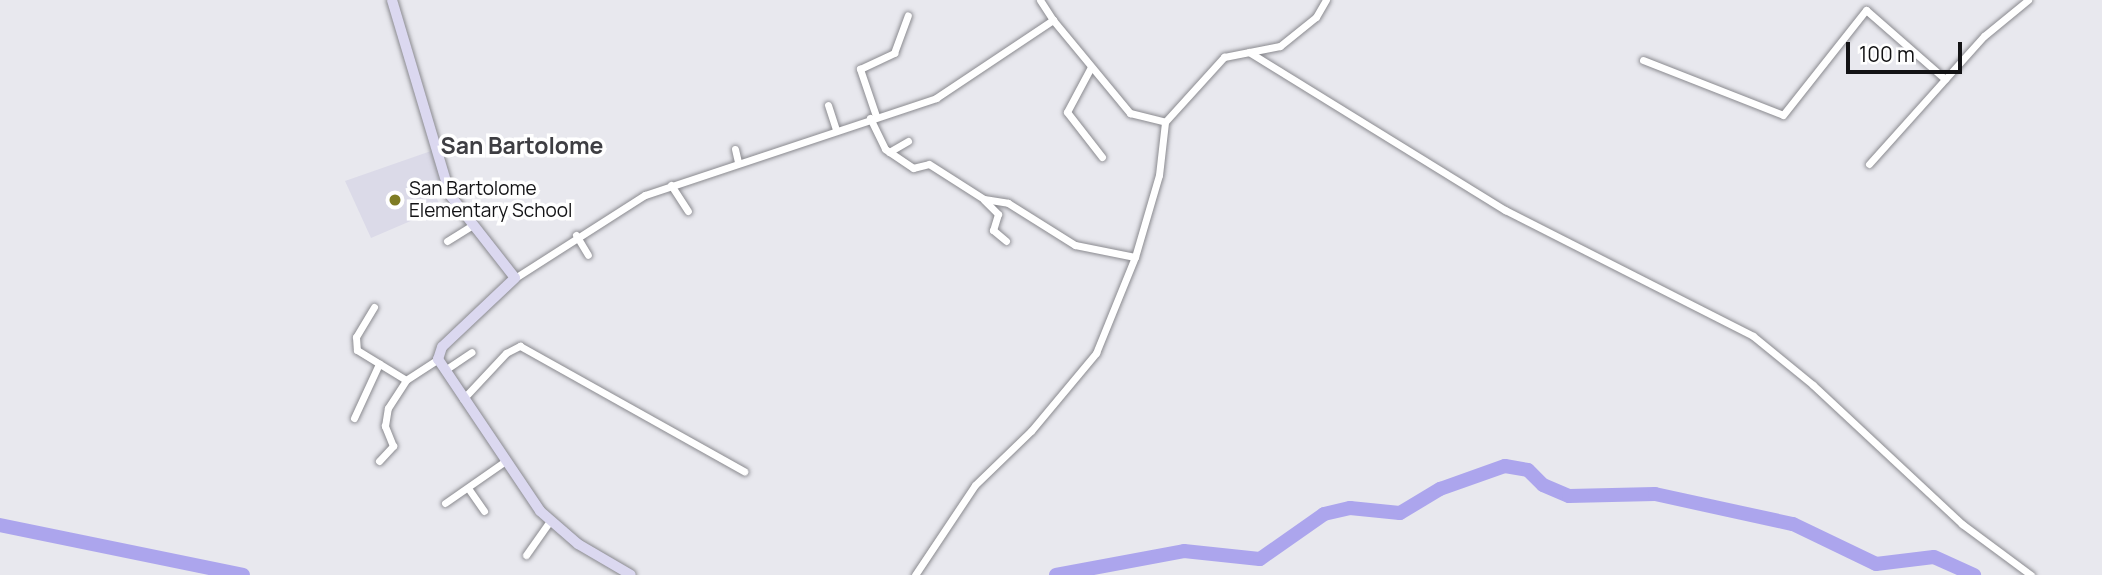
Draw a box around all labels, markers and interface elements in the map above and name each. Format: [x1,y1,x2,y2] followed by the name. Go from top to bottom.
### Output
[1850,28,1966,72] scale bar
[1859,40,1915,68] text: 100 m
[441,131,603,159] district label: San Bartolome
[409,178,572,222] place label: San Bartolome Elementary School
[387,192,403,208] marker: San Bartolome Elementary School

